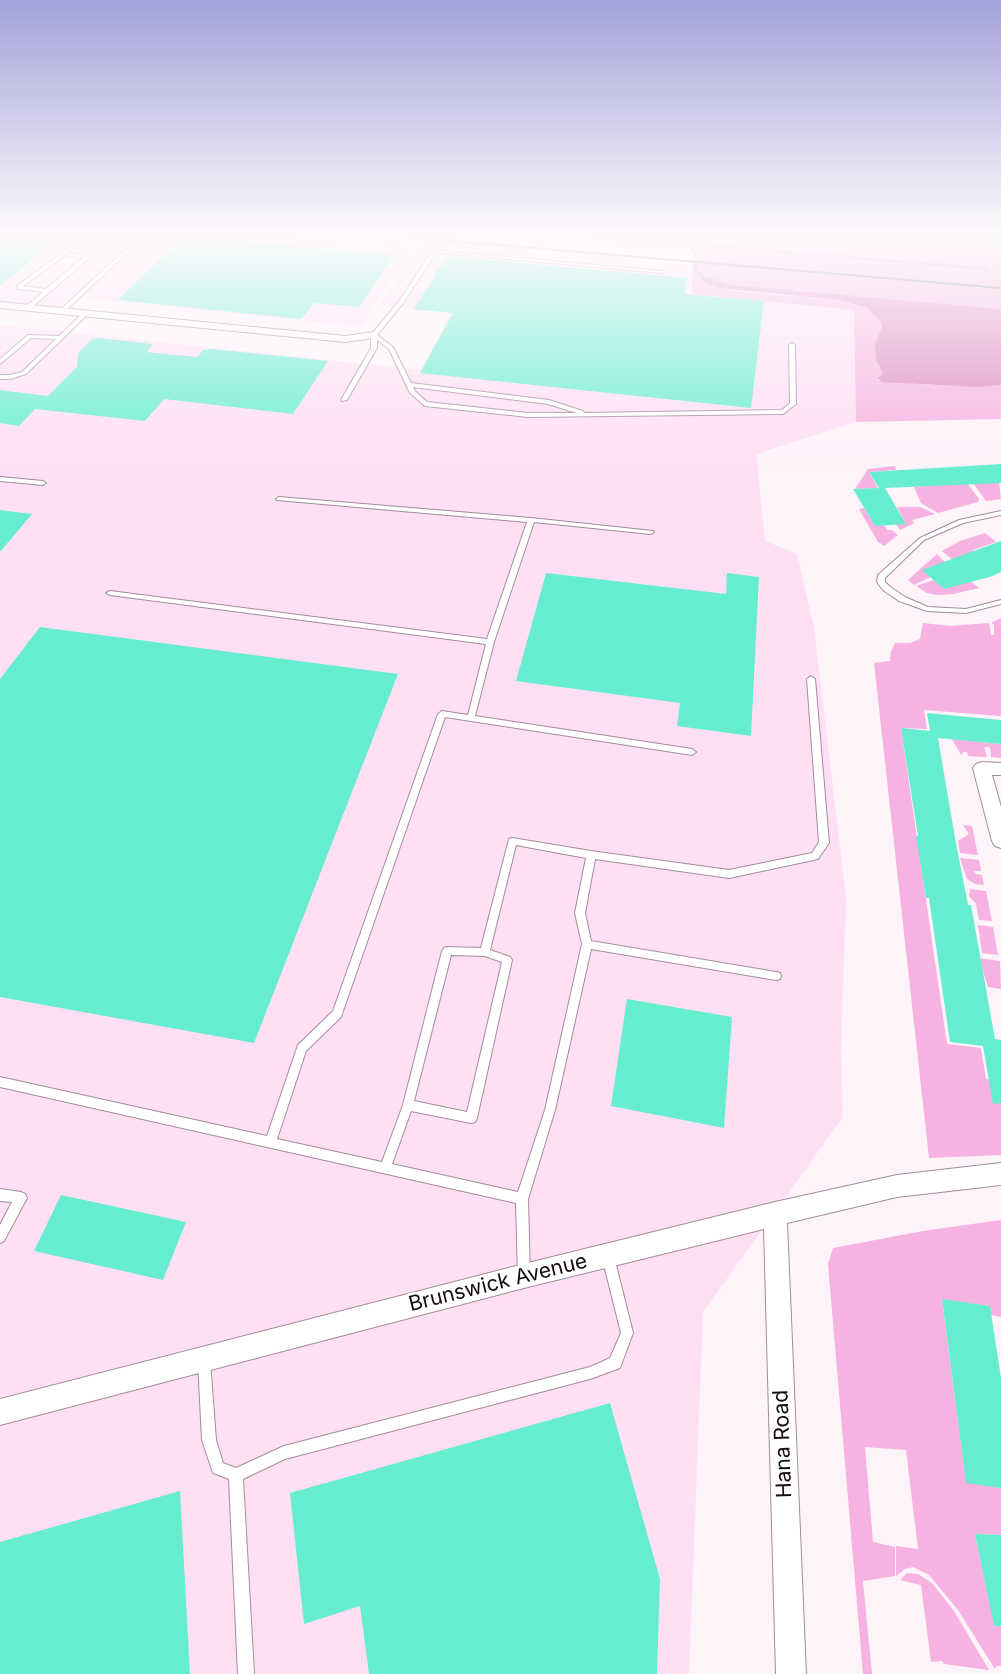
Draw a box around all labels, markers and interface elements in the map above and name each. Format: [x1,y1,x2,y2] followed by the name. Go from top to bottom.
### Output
[406,1249,590,1317] street label: Brunswick Avenue
[769,1390,797,1498] street label: Hana Road

